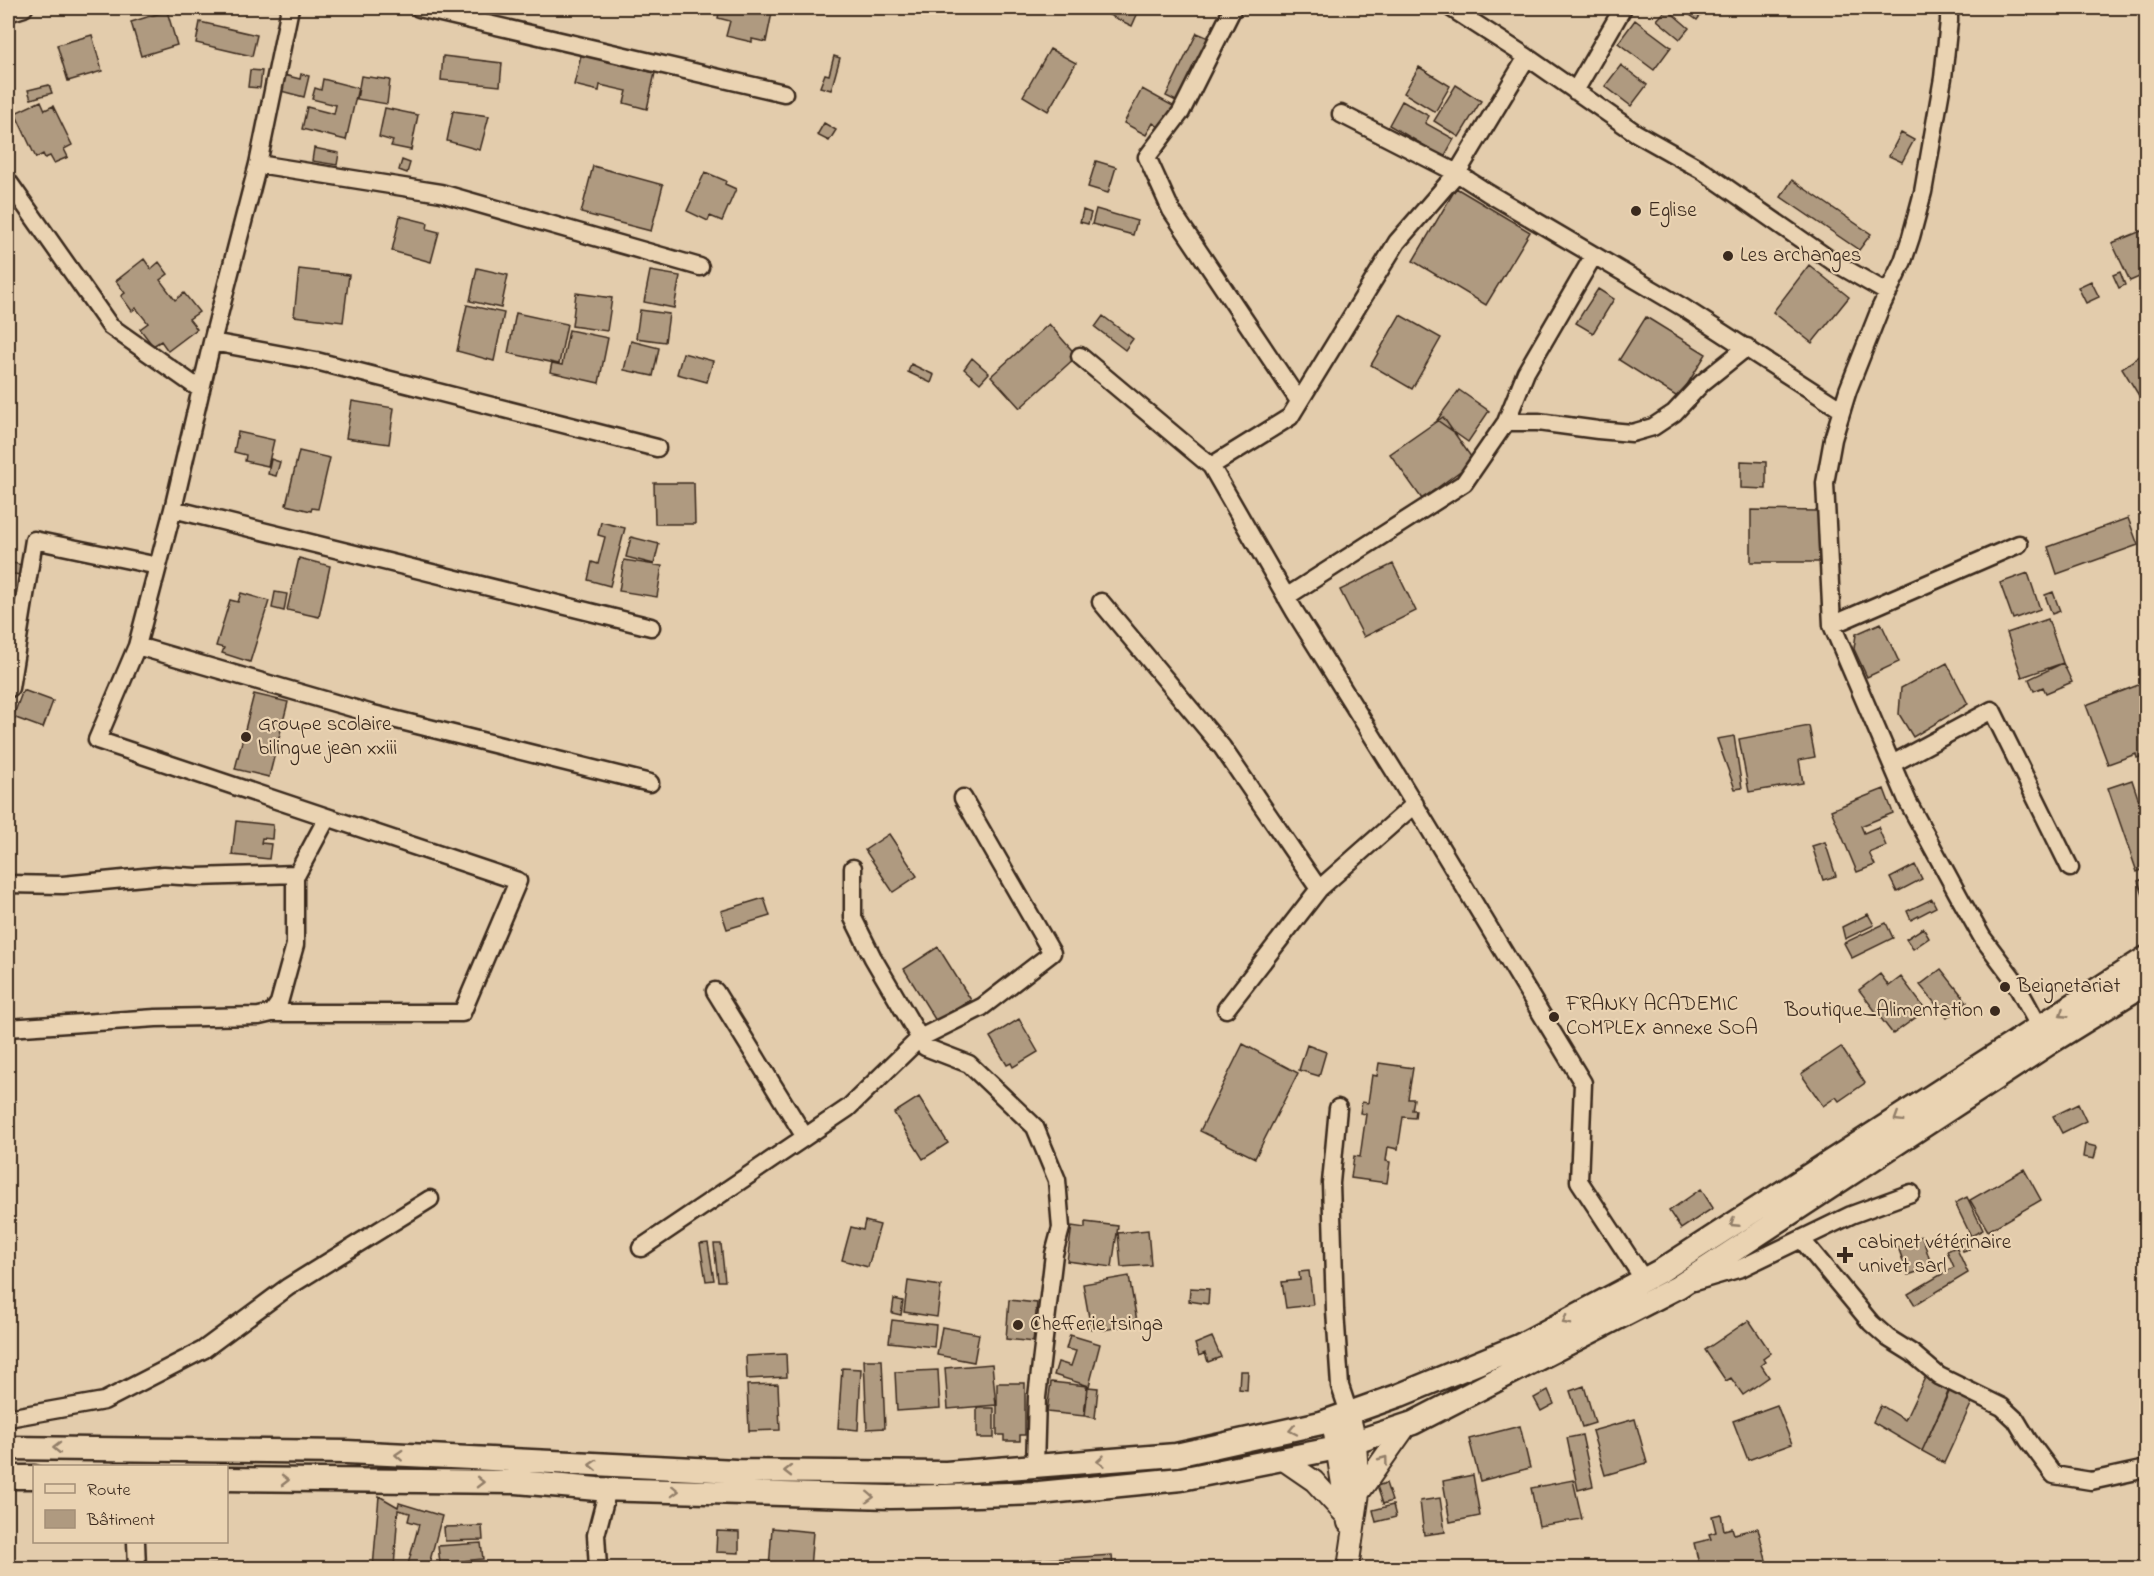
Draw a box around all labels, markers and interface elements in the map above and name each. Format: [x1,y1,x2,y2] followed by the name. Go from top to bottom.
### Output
[1648,196,1697,228] place label: Eglise
[1629,204,1643,218] marker: Eglise
[1740,241,1862,273] place label: Les archanges
[1721,249,1735,263] marker: Les archanges
[258,710,397,766] place label: Groupe scolaire bilingue jean xxiii
[239,730,253,744] marker: Groupe scolaire bilingue jean xxiii
[2016,972,2121,1004] place label: Beignetariat
[1998,980,2012,994] marker: Beignetariat
[1565,990,1758,1044] place label: FRANKY ACADEMIC COMPLEX annexe SOA
[1783,996,1983,1026] place label: Boutique_Alimentation
[1988,1004,2002,1018] marker: Boutique_Alimentation
[2059,1006,2069,1018] one-way arrow
[1547,1010,1561,1024] marker: FRANKY ACADEMIC COMPLEX annexe SOA
[1894,1111,1905,1122] one-way arrow
[1730,1216,1740,1228] one-way arrow
[1858,1228,2012,1282] place label: cabinet vétérinaire univet sarl
[1836,1246,1854,1264] marker: cabinet vétérinaire univet sarl
[1030,1310,1163,1342] place label: Chefferie tsinga
[1561,1314,1572,1325] one-way arrow
[1011,1318,1025,1332] marker: Chefferie tsinga
[1288,1422,1298,1435] one-way arrow
[52,1442,61,1454] one-way arrow
[394,1448,403,1461] one-way arrow
[1096,1454,1105,1467] one-way arrow
[1376,1455,1387,1466] one-way arrow
[589,1458,598,1471] one-way arrow
[33,1465,228,1543] legend
[784,1465,793,1477] one-way arrow
[280,1473,289,1486] one-way arrow
[475,1476,484,1488] one-way arrow
[87,1478,132,1504] text: Route
[670,1485,679,1497] one-way arrow
[865,1490,874,1503] one-way arrow
[86,1508,155,1534] text: Bâtiment

